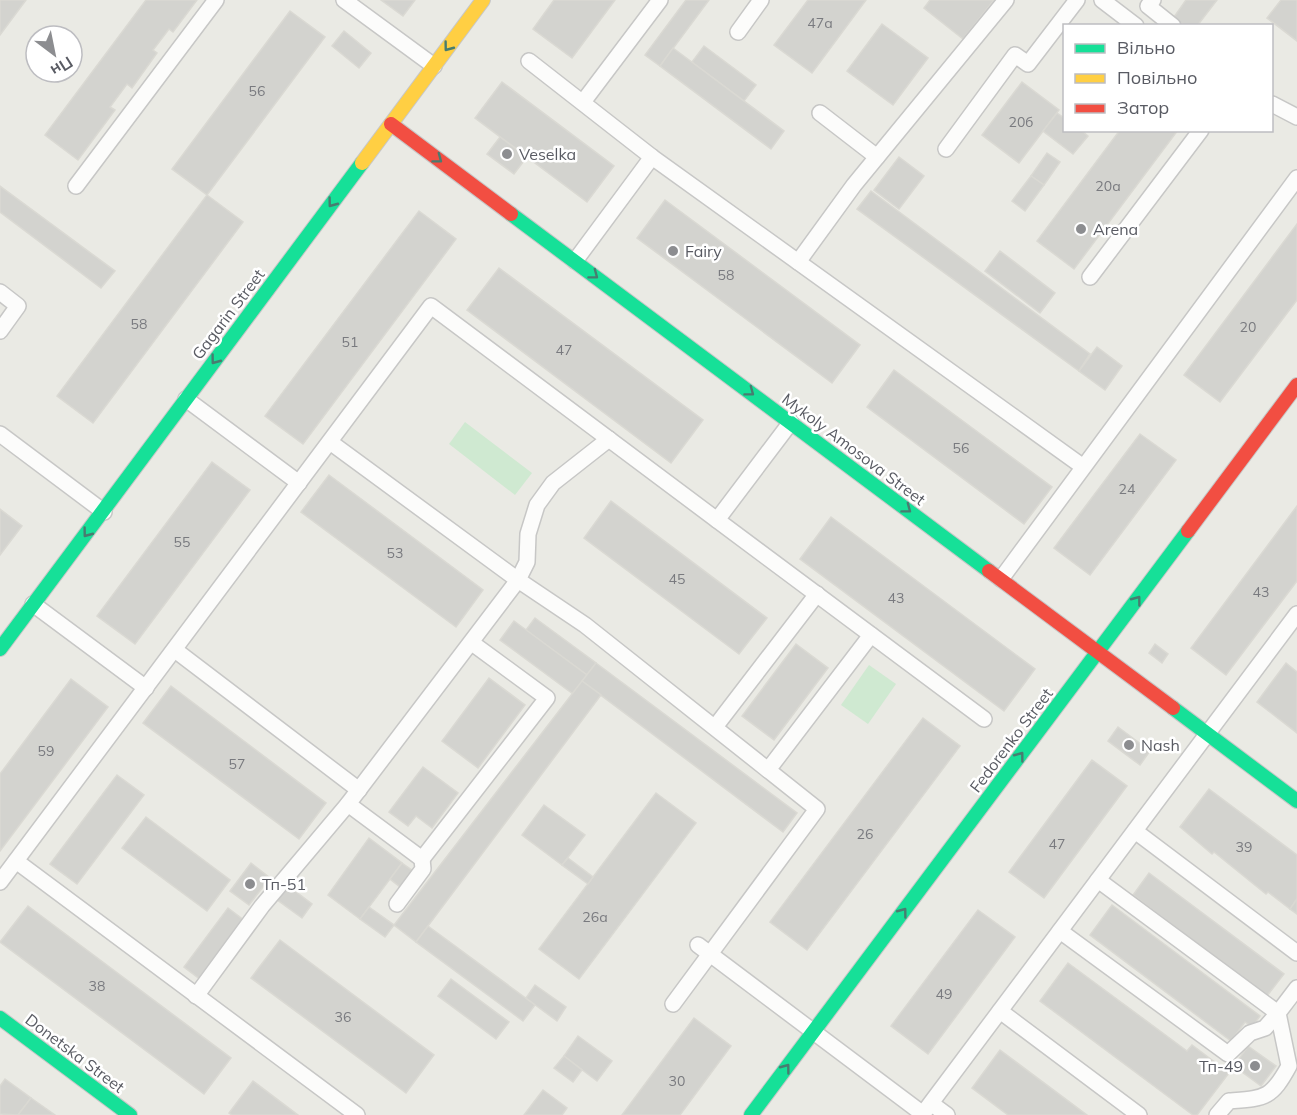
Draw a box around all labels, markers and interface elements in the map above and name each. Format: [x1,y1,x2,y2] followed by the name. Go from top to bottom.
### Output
[807,14,833,32] house number: 47а
[24,24,84,84] north arrow
[1063,24,1273,132] legend
[1117,36,1175,59] text: Вільно
[445,40,456,51] one-way arrow
[47,52,77,81] text: Пн
[1117,66,1197,89] text: Повільно
[249,82,265,100] house number: 56
[1117,96,1169,119] text: Затор
[1009,113,1033,131] house number: 20б
[519,144,576,164] place label: Veselka
[500,147,514,161] marker: Veselka
[431,151,442,162] one-way arrow
[1095,177,1121,195] house number: 20а
[328,197,339,208] one-way arrow
[1093,219,1138,239] place label: Arena
[1074,222,1088,236] marker: Arena
[685,241,722,261] place label: Fairy
[666,244,680,258] marker: Fairy
[188,265,269,363] street label: Gagarin Street
[718,266,734,284] house number: 58
[588,268,599,279] one-way arrow
[131,315,147,333] house number: 58
[1240,318,1256,336] house number: 20
[342,333,358,351] house number: 51
[556,341,572,359] house number: 47
[212,353,223,364] one-way arrow
[744,385,755,396] one-way arrow
[778,389,930,510] street label: Mykoly Amosova Street
[953,439,969,457] house number: 56
[1119,480,1136,498] house number: 24
[900,502,911,513] one-way arrow
[84,527,95,538] one-way arrow
[174,533,190,551] house number: 55
[387,544,403,562] house number: 53
[669,570,685,588] house number: 45
[1253,583,1269,601] house number: 43
[888,589,904,607] house number: 43
[1129,595,1140,606] one-way arrow
[965,684,1057,796] street label: Fedorenko Street
[1141,735,1180,755] place label: Nash
[1122,738,1136,752] marker: Nash
[38,742,54,760] house number: 59
[1012,751,1023,762] one-way arrow
[229,755,245,773] house number: 57
[857,825,873,843] house number: 26
[1049,835,1065,853] house number: 47
[1236,838,1252,856] house number: 39
[262,874,306,894] place label: Тп-51
[243,877,257,891] marker: Тп-51
[582,908,608,926] house number: 26а
[896,908,907,919] one-way arrow
[89,977,105,995] house number: 38
[936,985,952,1003] house number: 49
[335,1008,351,1026] house number: 36
[22,1009,129,1097] street label: Donetska Street
[1199,1056,1243,1076] place label: Тп-49
[1248,1059,1262,1073] marker: Тп-49
[779,1064,790,1075] one-way arrow
[669,1072,685,1090] house number: 30

